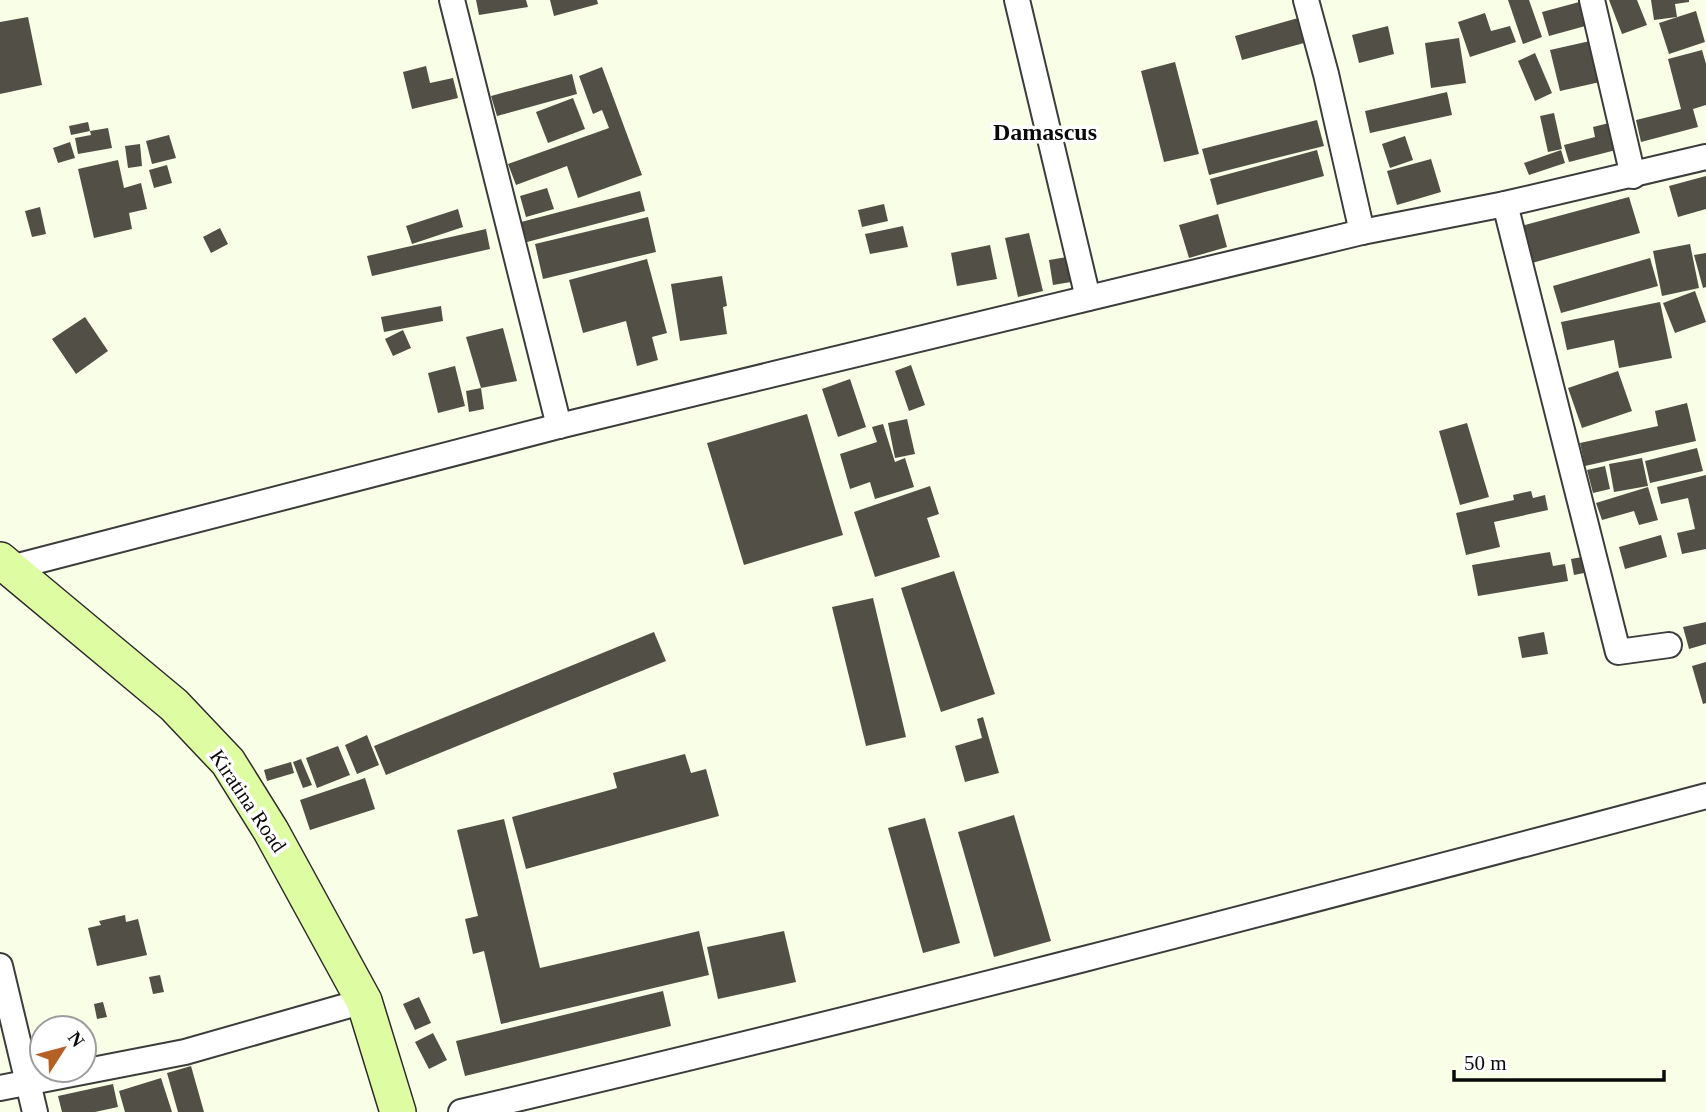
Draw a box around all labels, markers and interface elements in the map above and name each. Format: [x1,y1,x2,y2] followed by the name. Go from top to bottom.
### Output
[993,119,1097,145] district label: Damascus
[205,745,291,857] street label: Kiratina Road
[28,1014,98,1084] north arrow
[64,1028,89,1051] text: N
[1454,1038,1664,1082] scale bar
[1464,1051,1507,1075] text: 50 m

